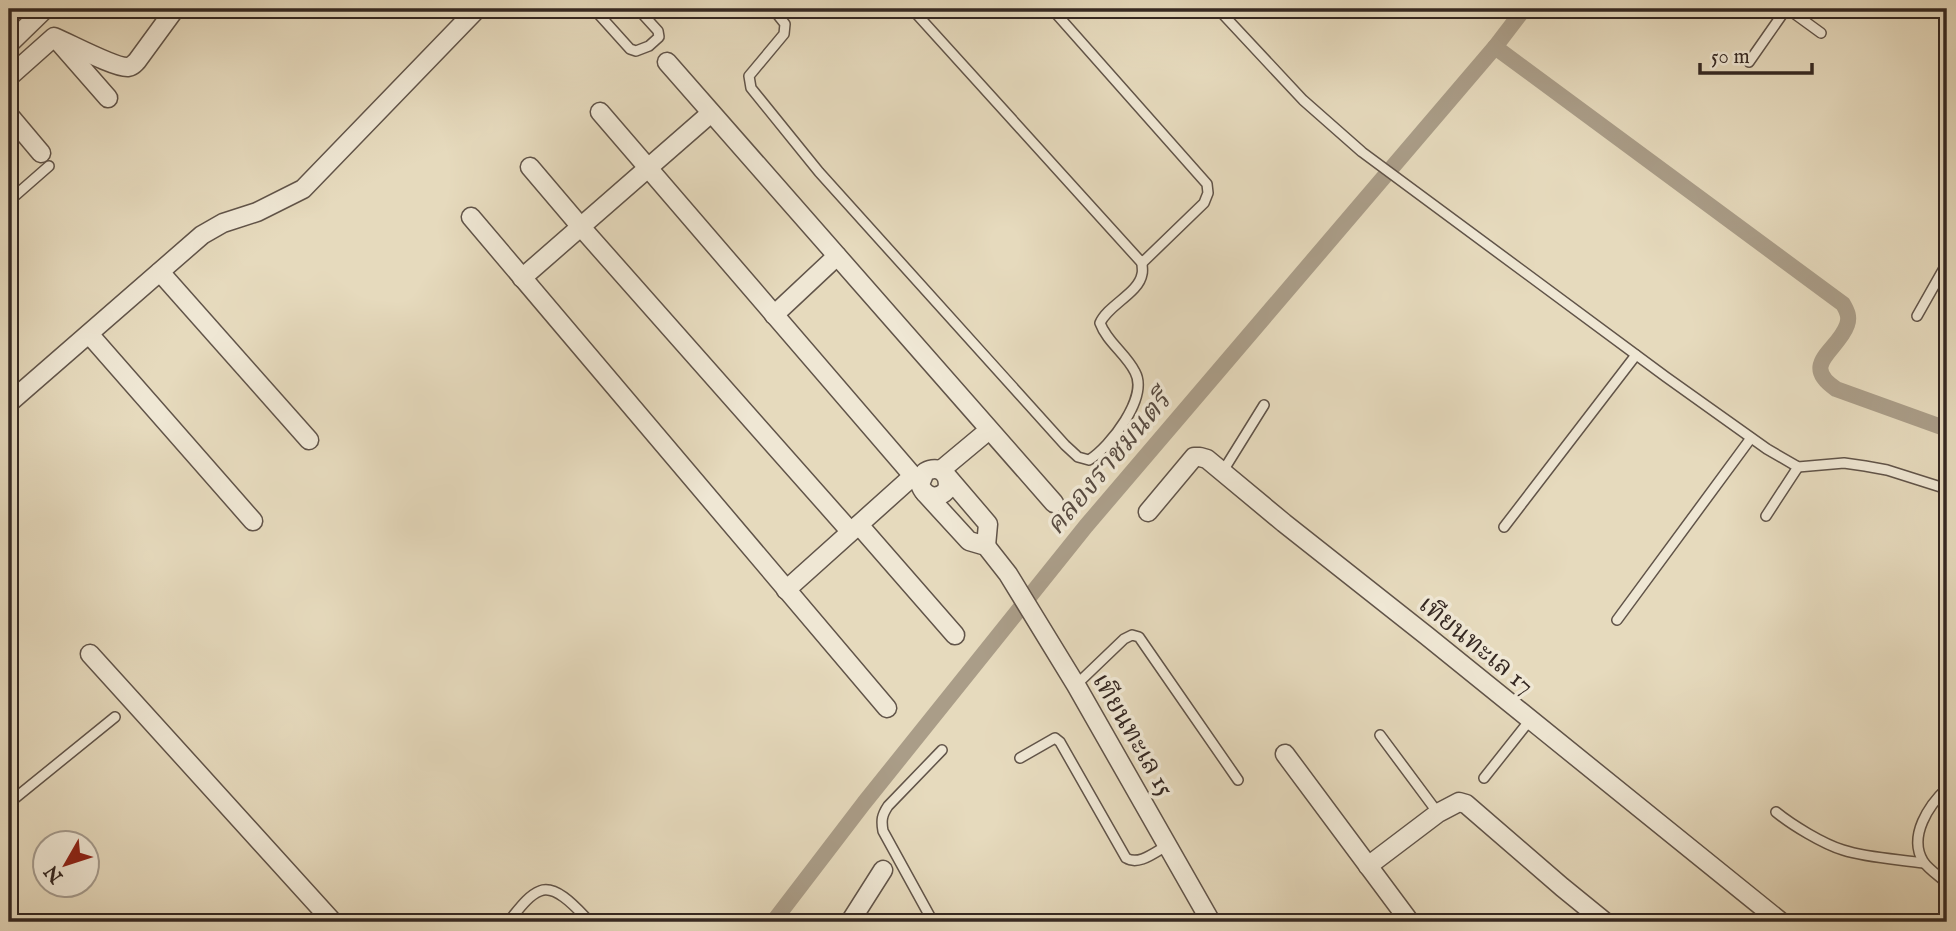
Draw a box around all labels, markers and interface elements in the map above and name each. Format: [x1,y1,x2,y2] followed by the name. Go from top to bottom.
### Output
[1700,32,1812,76] scale bar
[1711,44,1750,71] text: 50 m
[1039,380,1183,543] water label: คลองราชมนตรี
[1411,588,1541,702] street label: เทียนทะเล 17
[1084,667,1181,802] street label: เทียนทะเล 15
[32,830,102,900] north arrow
[39,859,69,888] text: N

